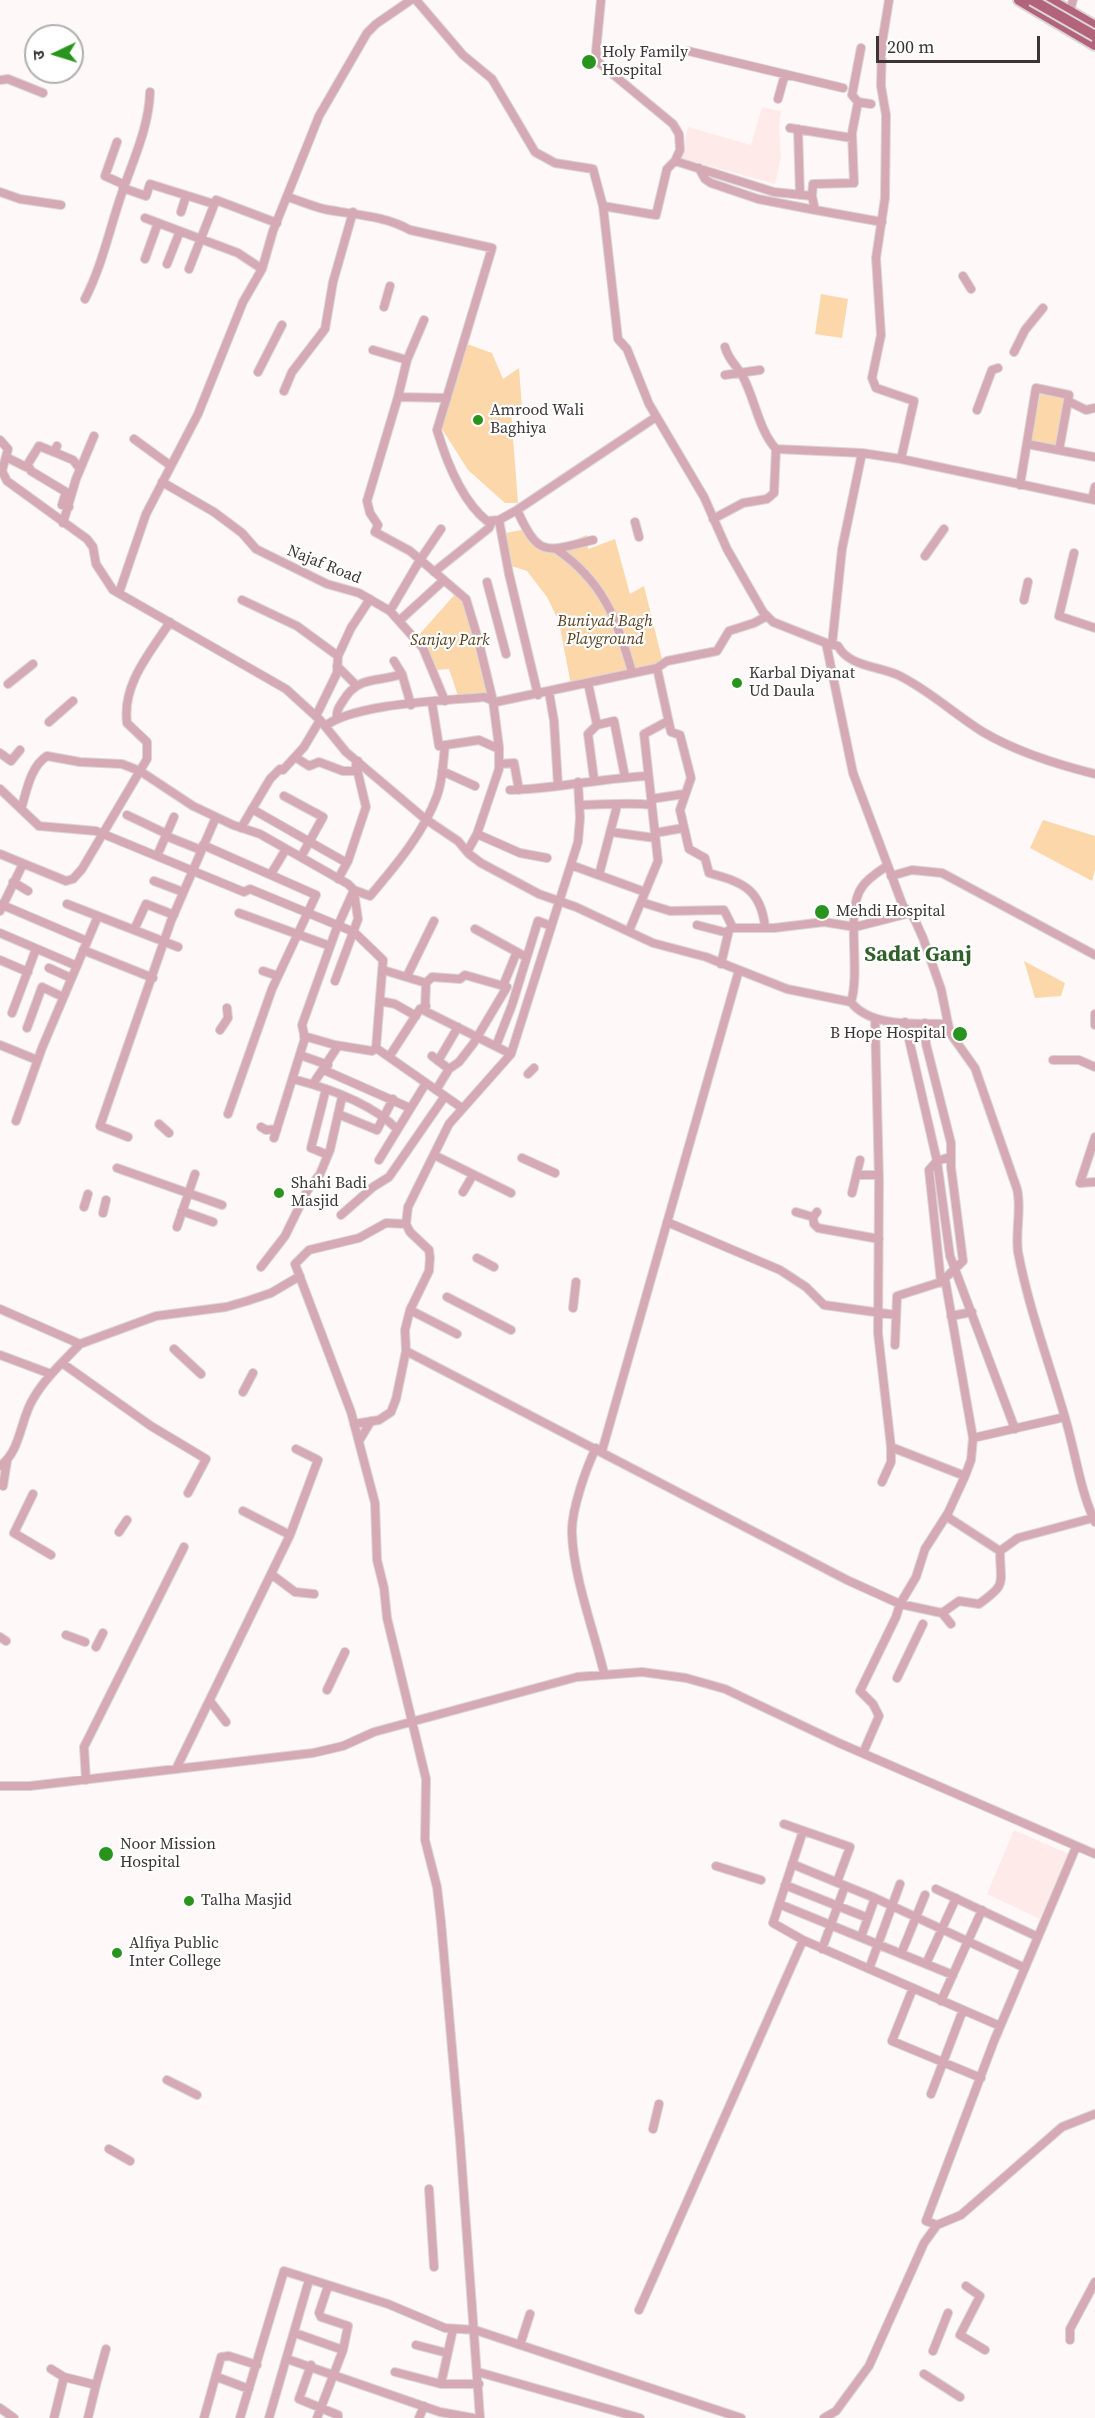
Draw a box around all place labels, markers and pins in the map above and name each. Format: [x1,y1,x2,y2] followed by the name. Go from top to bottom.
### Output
[602,43,688,81] place label: Holy Family Hospital
[580,53,598,71] marker: Holy Family Hospital
[490,401,584,439] place label: Amrood Wali Baghiya
[471,413,485,427] marker: Amrood Wali Baghiya
[749,664,855,702] place label: Karbal Diyanat Ud Daula
[730,676,744,690] marker: Karbal Diyanat Ud Daula
[836,902,945,922] place label: Mehdi Hospital
[813,903,831,921] marker: Mehdi Hospital
[830,1024,946,1044] place label: B Hope Hospital
[951,1025,969,1043] marker: B Hope Hospital
[291,1174,367,1212] place label: Shahi Badi Masjid
[272,1186,286,1200] marker: Shahi Badi Masjid
[120,1835,216,1873] place label: Noor Mission Hospital
[97,1845,115,1863] marker: Noor Mission Hospital
[201,1891,292,1911] place label: Talha Masjid
[182,1894,196,1908] marker: Talha Masjid
[129,1934,221,1972] place label: Alfiya Public Inter College
[110,1946,124,1960] marker: Alfiya Public Inter College

